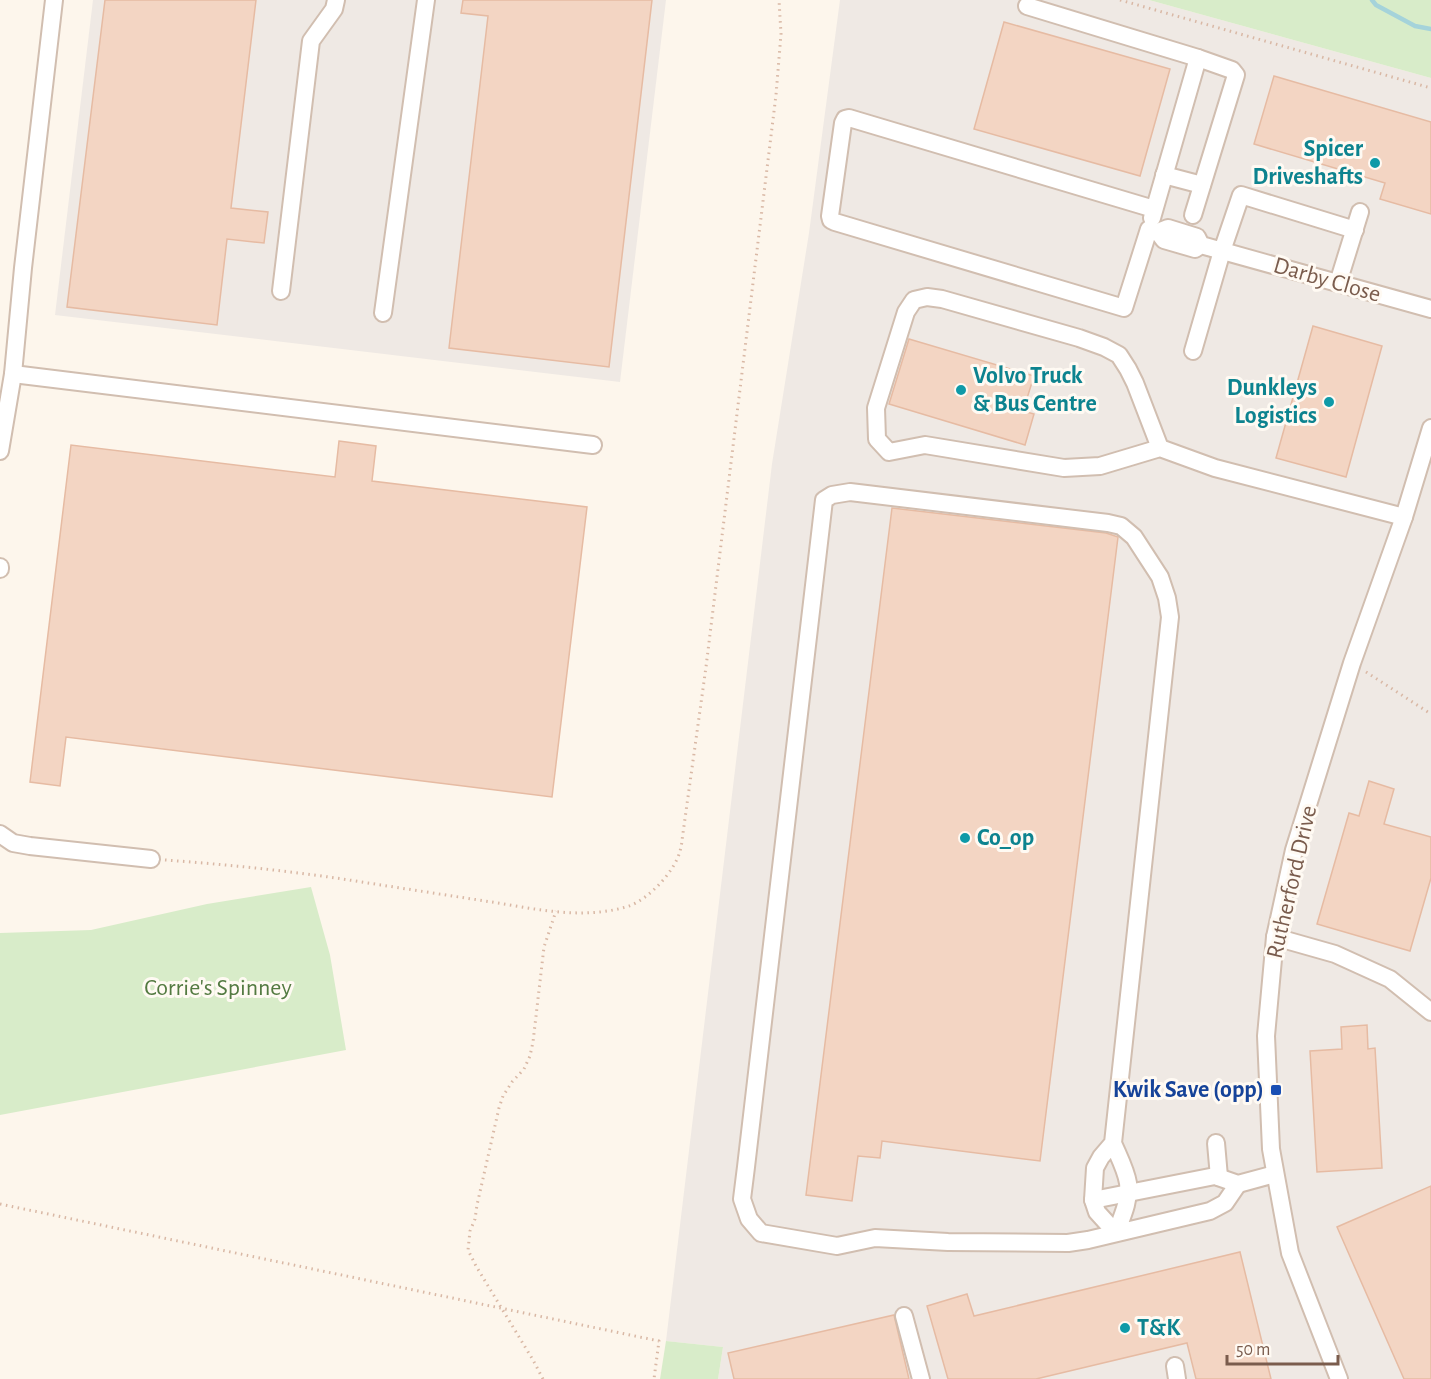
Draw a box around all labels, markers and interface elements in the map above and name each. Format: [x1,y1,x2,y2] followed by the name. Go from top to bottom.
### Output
[1253,137,1364,189] place label: Spicer Driveshafts
[1368,156,1382,170] marker: Spicer Driveshafts
[1271,253,1383,307] street label: Darby Close
[973,364,1097,416] place label: Volvo Truck & Bus Centre
[1227,376,1317,428] place label: Dunkleys Logistics
[954,383,968,397] marker: Volvo Truck & Bus Centre
[1322,395,1336,409] marker: Dunkleys Logistics
[1263,803,1321,961] street label: Rutherford Drive
[977,826,1034,850] place label: Co_op
[958,831,972,845] marker: Co_op
[144,976,292,1000] park label: Corrie's Spinney
[1113,1078,1264,1102] place label: Kwik Save (opp)
[1269,1083,1283,1097] marker: Kwik Save (opp)
[1137,1316,1181,1340] place label: T&K
[1118,1321,1132,1335] marker: T&K
[1227,1328,1338,1366] scale bar
[1236,1341,1270,1359] text: 50 m

